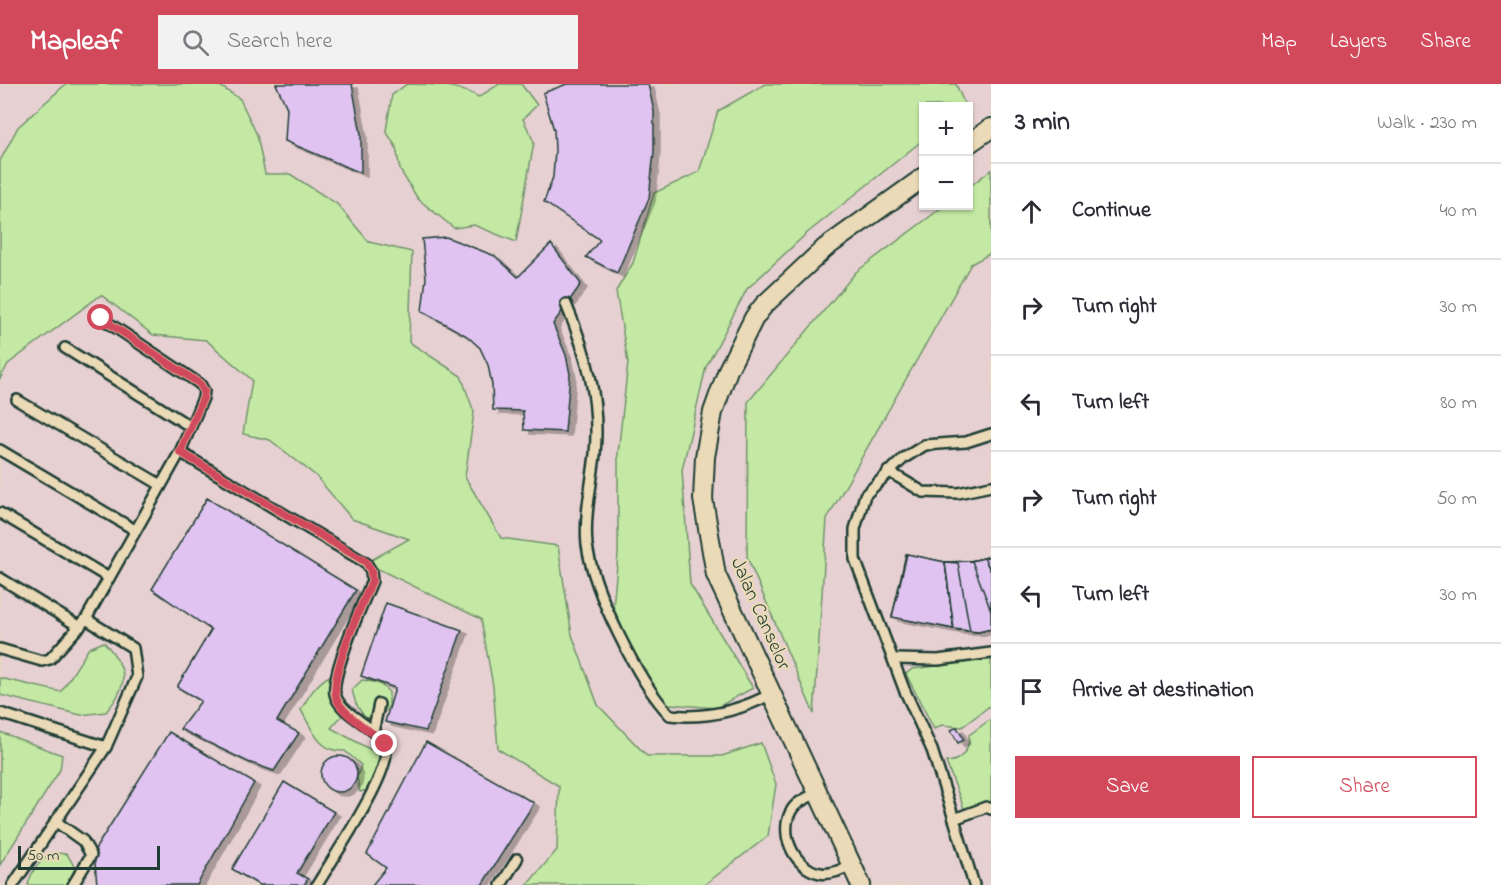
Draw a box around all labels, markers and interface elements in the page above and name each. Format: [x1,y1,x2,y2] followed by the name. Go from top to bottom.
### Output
[158,15,578,69] search box
[30,22,122,63] text: Mapleaf
[179,26,212,59] icon: search
[227,26,332,58] text: Search here
[1261,27,1297,57] text: Map
[1330,27,1387,57] text: Layers
[1420,27,1471,57] text: Share
[919,102,973,210] map controls
[919,102,973,156] button: +
[1015,104,1070,142] text: 3 min
[1377,109,1477,138] text: Walk · 230 m
[919,156,973,210] button: −
[1015,195,1048,228] icon: ahead
[1072,195,1151,227] text: Continue
[1440,197,1477,226] text: 40 m
[1015,291,1048,324] icon: right
[1072,291,1157,323] text: Turn right
[1440,293,1477,322] text: 30 m
[87,304,113,330] route start
[1015,387,1048,420] icon: left
[1072,387,1149,419] text: Turn left
[1440,389,1477,418] text: 80 m
[1015,483,1048,516] icon: right
[1072,483,1157,515] text: Turn right
[1436,485,1477,514] text: 50 m
[722,553,798,676] street label: Jalan Canselor
[1015,579,1048,612] icon: left
[1072,579,1149,611] text: Turn left
[1440,581,1477,610] text: 30 m
[1015,675,1048,708] icon: arrive
[1072,675,1254,707] text: Arrive at destination
[371,730,397,756] route end
[1015,756,1240,818] button: Save
[1252,756,1477,818] button: Share
[18,843,160,870] scale bar
[27,844,59,868] text: 50 m

